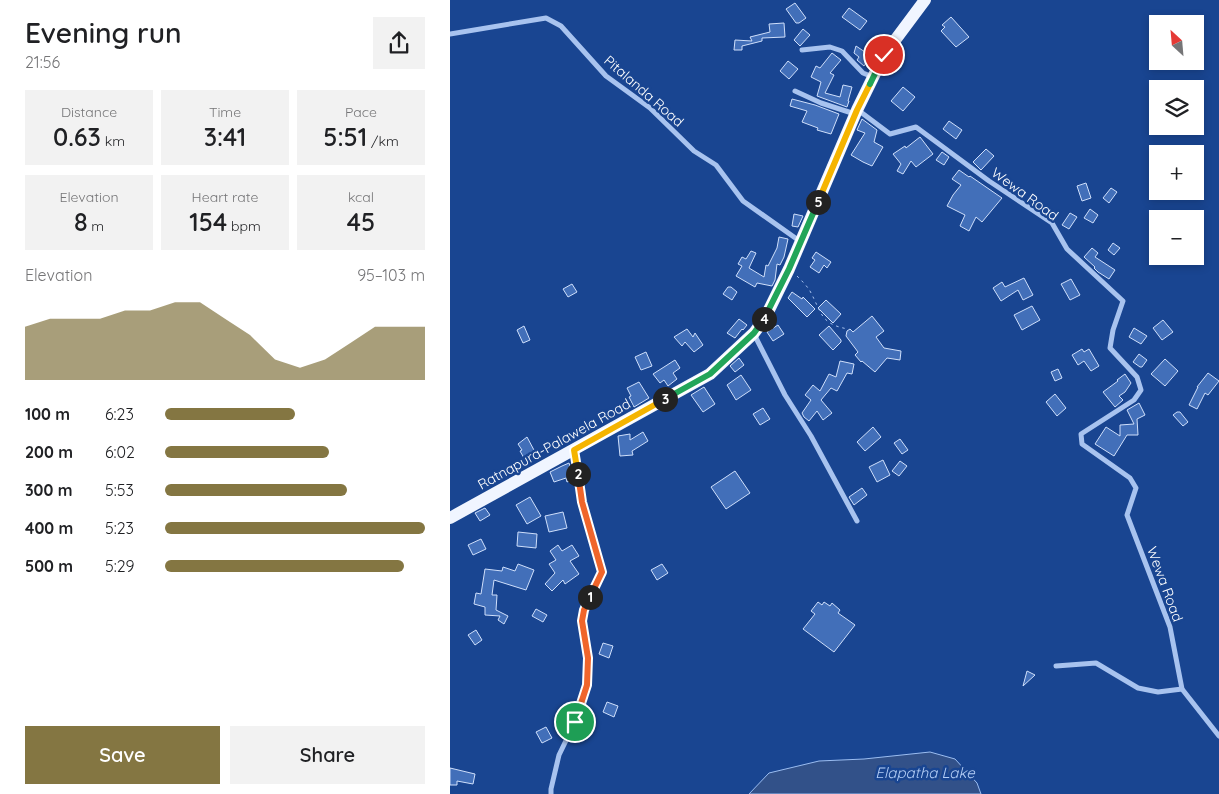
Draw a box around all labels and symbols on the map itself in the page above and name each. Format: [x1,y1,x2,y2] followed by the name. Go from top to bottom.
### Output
[1149,15,1204,70] north arrow
[863,34,905,76] pin
[600,51,688,131] street label: Pitalanda Road
[988,164,1062,224] street label: Wewa Road
[806,190,830,214] pin: 5
[752,306,776,332] pin: 4
[652,386,678,412] pin: 3
[474,394,634,494] street label: Ratnapura-Palawela Road
[566,462,590,486] pin: 2
[1143,544,1187,624] street label: Wewa Road
[578,584,602,610] pin: 1
[554,701,596,743] pin
[875,763,975,782] water label: Elapatha Lake

